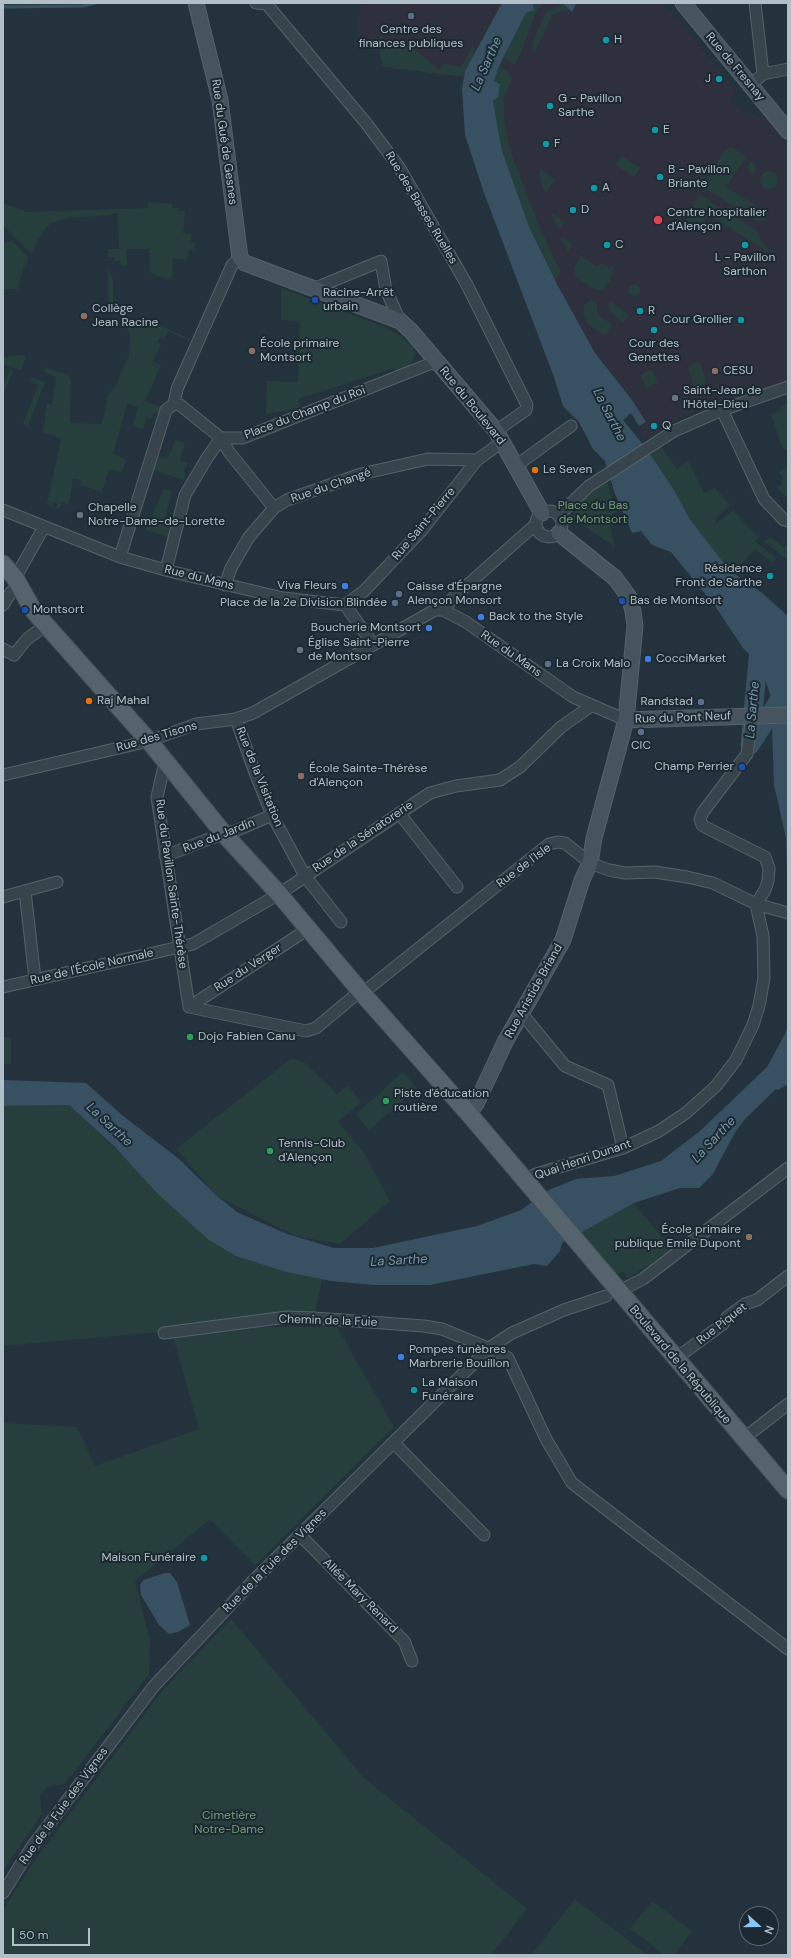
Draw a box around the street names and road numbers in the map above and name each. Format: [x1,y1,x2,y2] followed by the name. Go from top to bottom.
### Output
[702,30,768,104] street label: Rue de Fresnay
[208,78,240,206] street label: Rue du Gué de Gesnes
[382,149,460,267] street label: Rue des Basses Ruelles
[436,364,508,448] street label: Rue du Boulevard
[242,383,368,443] street label: Place du Champ du Roi
[289,466,373,506] street label: Rue du Changé
[389,485,459,563] street label: Rue Saint-Pierre
[163,562,235,594] street label: Rue du Mans
[478,628,544,680] street label: Rue du Mans
[635,709,731,727] street label: Rue du Pont Neuf
[115,719,199,755] street label: Rue des Tisons
[232,725,286,829] street label: Rue de la Visitation
[152,798,190,970] street label: Rue du Pavillon Sainte-Thérèse
[310,798,416,876] street label: Rue de la Sénatorerie
[181,816,257,856] street label: Rue du Jardin
[494,841,554,891] street label: Rue de l'Isle
[212,941,284,995] street label: Rue du Verger
[502,941,566,1041] street label: Rue Aristide Briand
[29,946,155,988] street label: Rue de l'École Normale
[533,1137,633,1183] street label: Quai Henri Dunant
[694,1300,750,1348] street label: Rue Piquet
[626,1303,734,1427] street label: Boulevard de la République
[278,1312,378,1330] street label: Chemin de la Fuie
[220,1506,330,1616] street label: Rue de la Fuie des Vignes
[320,1556,400,1636] street label: Allée Mary Renard
[17,1745,111,1867] street label: Rue de la Fuie des Vignes

